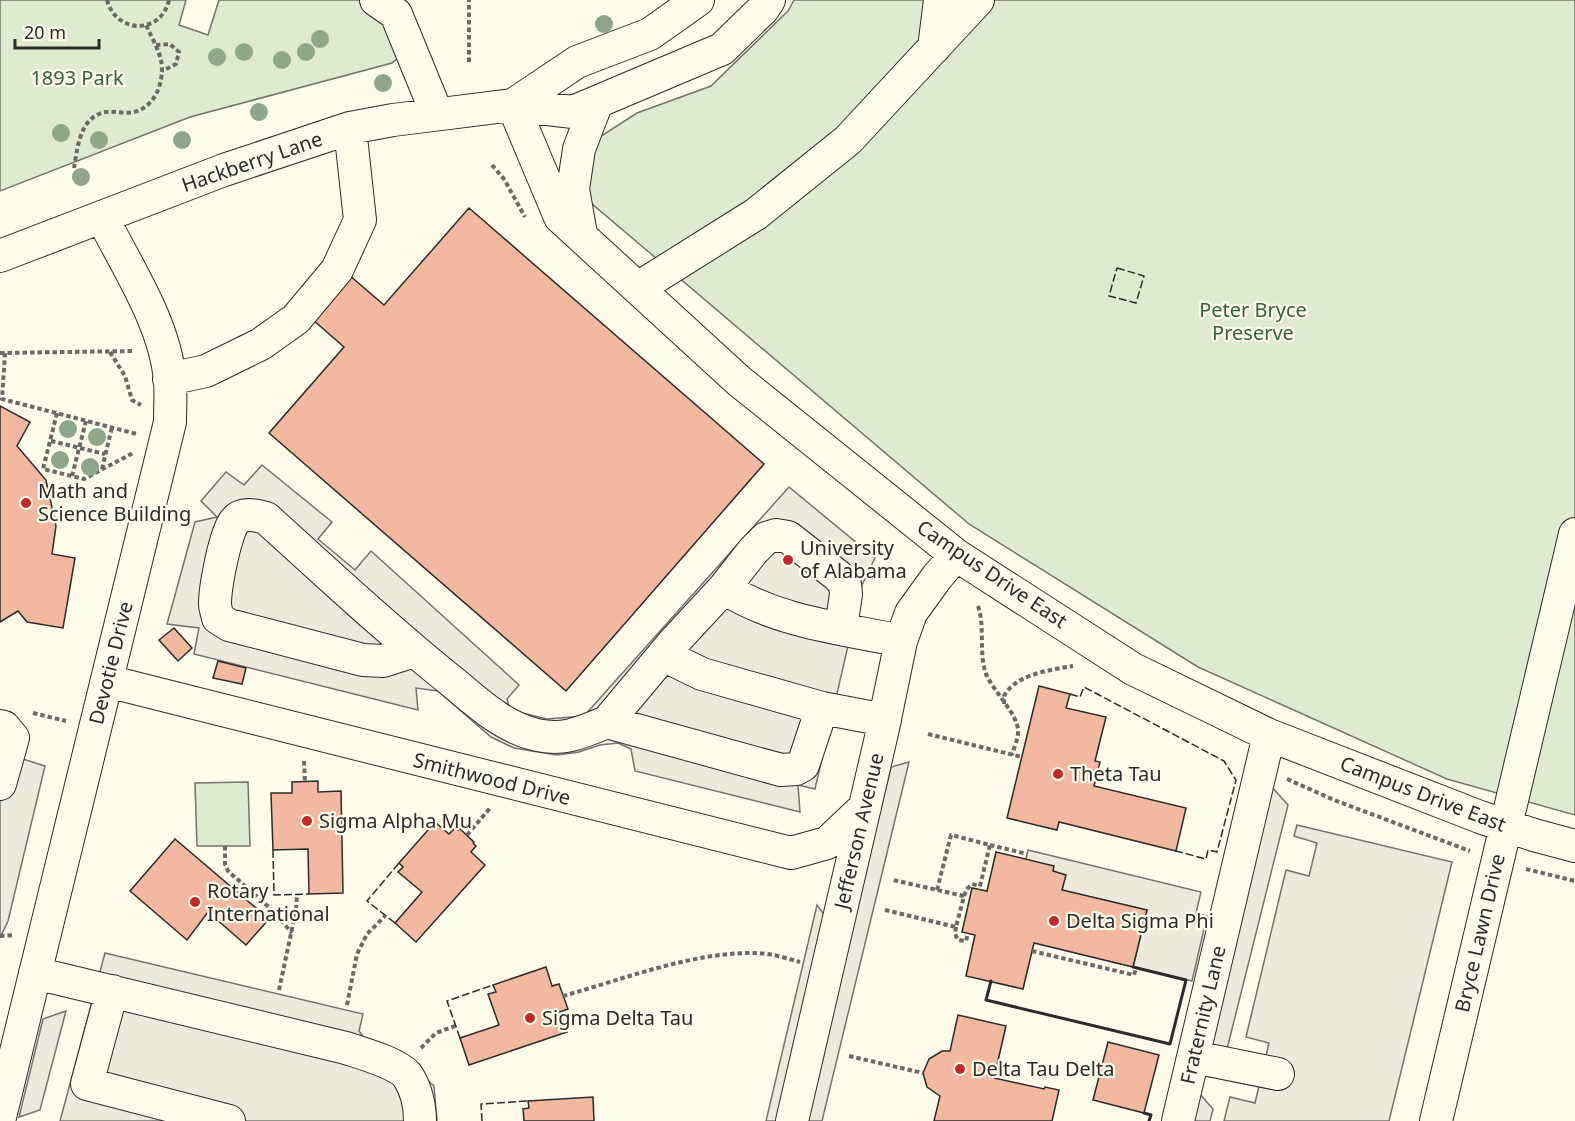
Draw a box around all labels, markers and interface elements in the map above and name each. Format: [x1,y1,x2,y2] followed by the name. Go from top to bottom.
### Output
[15,12,99,50] scale bar
[24,20,66,44] text: 20 m
[30,64,124,91] park label: 1893 Park
[178,125,326,198] street label: Hackberry Lane
[1199,296,1307,346] park label: Peter Bryce Preserve
[38,477,191,527] place label: Math and Science Building
[19,496,33,510] marker: Math and Science Building
[912,513,1073,634] street label: Campus Drive East
[800,534,907,584] place label: University of Alabama
[781,553,795,567] marker: University of Alabama
[82,598,139,727] street label: Devotie Drive
[411,746,574,811] street label: Smithwood Drive
[1336,749,1510,838] street label: Campus Drive East
[827,750,890,914] street label: Jefferson Avenue
[1070,760,1162,787] place label: Theta Tau
[1051,767,1065,781] marker: Theta Tau
[319,807,472,834] place label: Sigma Alpha Mu
[300,814,314,828] marker: Sigma Alpha Mu
[1448,851,1511,1015] street label: Bryce Lawn Drive
[207,877,330,927] place label: Rotary International
[188,895,202,909] marker: Rotary International
[1066,907,1214,934] place label: Delta Sigma Phi
[1047,914,1061,928] marker: Delta Sigma Phi
[1173,943,1232,1087] street label: Fraternity Lane
[542,1004,693,1031] place label: Sigma Delta Tau
[523,1011,537,1025] marker: Sigma Delta Tau
[972,1055,1114,1082] place label: Delta Tau Delta
[953,1062,967,1076] marker: Delta Tau Delta

